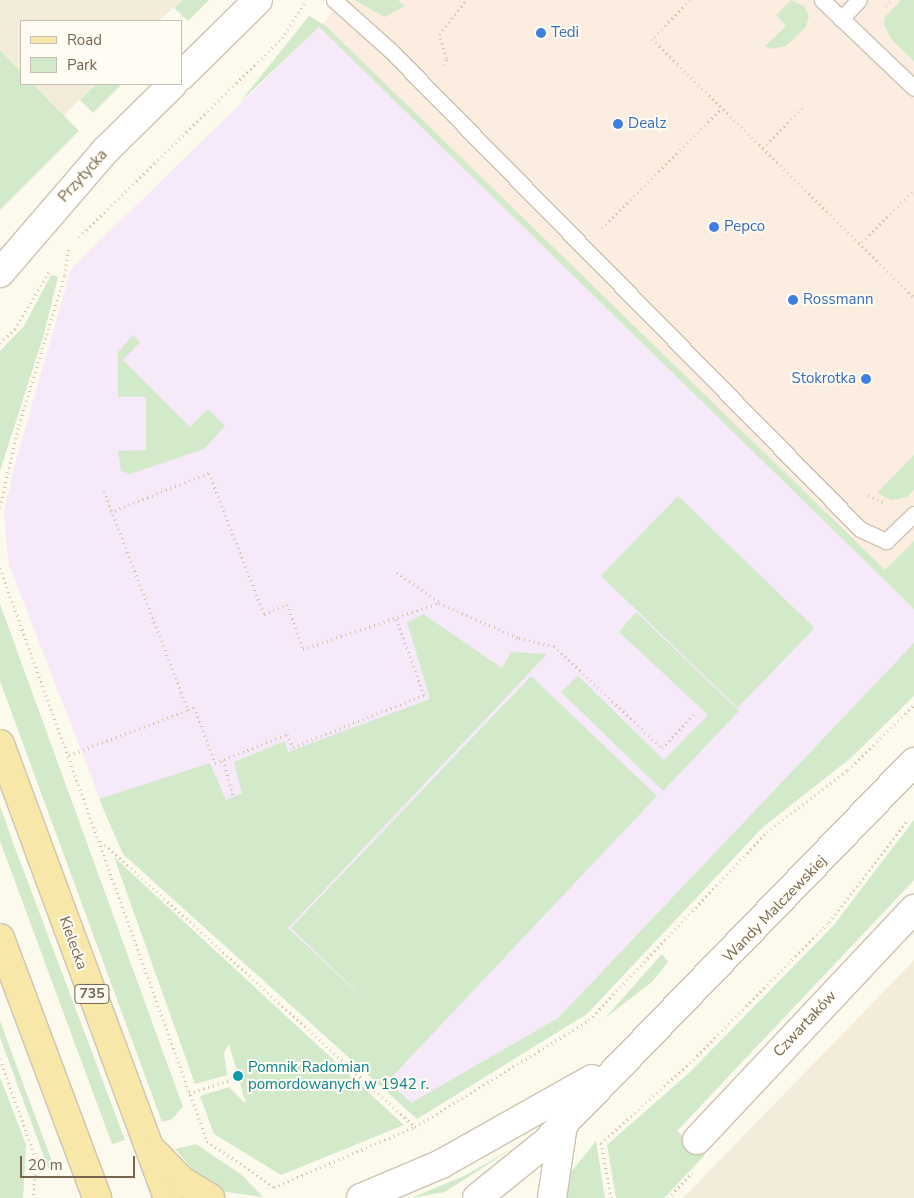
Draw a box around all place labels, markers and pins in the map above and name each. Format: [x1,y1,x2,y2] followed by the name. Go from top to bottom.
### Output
[551,24,579,42] place label: Tedi
[535,27,547,39] marker: Tedi
[628,115,666,133] place label: Dealz
[612,118,624,130] marker: Dealz
[724,218,765,236] place label: Pepco
[708,221,720,233] marker: Pepco
[803,291,873,309] place label: Rossmann
[787,294,799,306] marker: Rossmann
[792,370,856,388] place label: Stokrotka
[860,373,872,385] marker: Stokrotka
[248,1058,429,1093] place label: Pomnik Radomian pomordowanych w 1942 r.
[232,1070,244,1082] marker: Pomnik Radomian pomordowanych w 1942 r.

